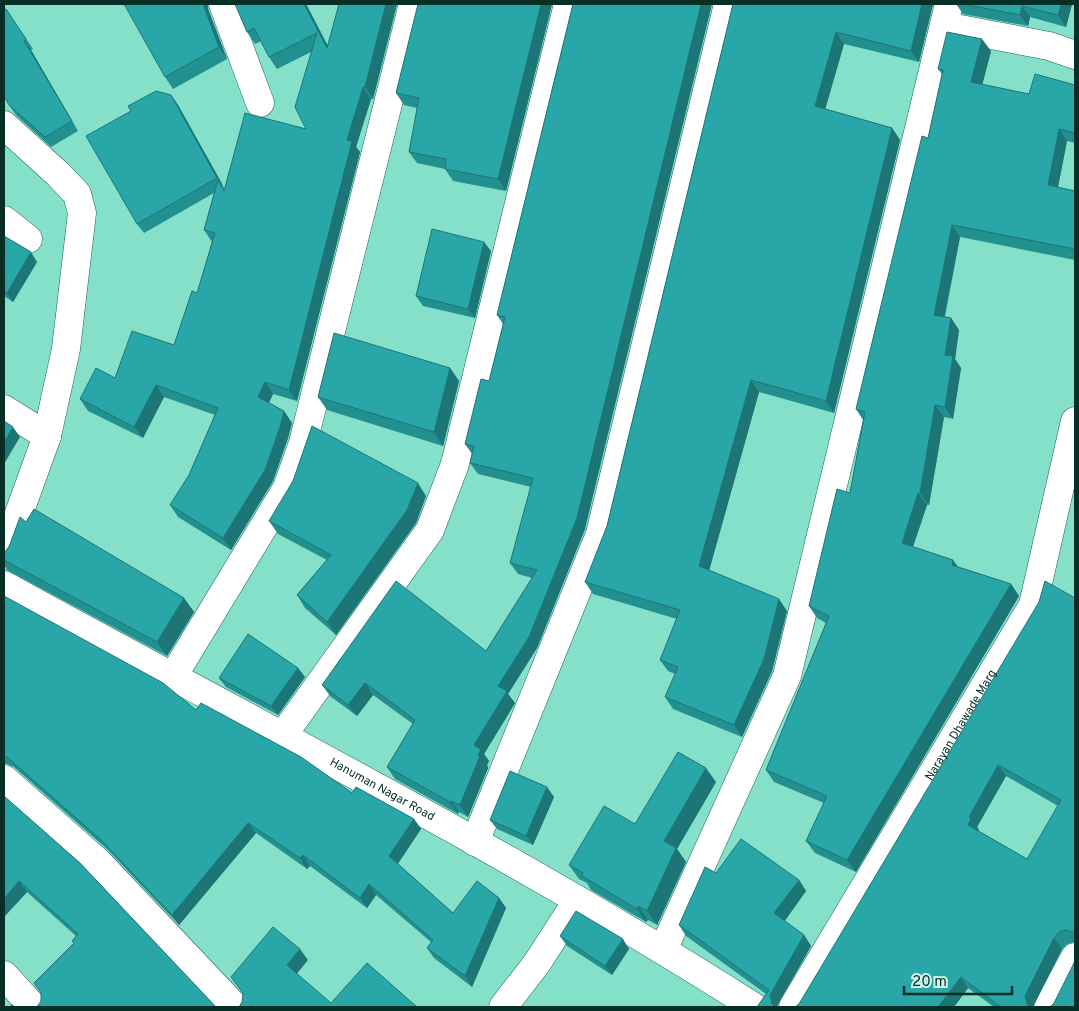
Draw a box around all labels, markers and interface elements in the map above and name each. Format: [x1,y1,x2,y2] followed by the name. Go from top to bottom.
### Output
[922,667,1000,784] street label: Narayan Dhawade Marg
[327,755,437,825] street label: Hanuman Nagar Road
[904,964,1012,996] scale bar
[912,973,947,992] text: 20 m

